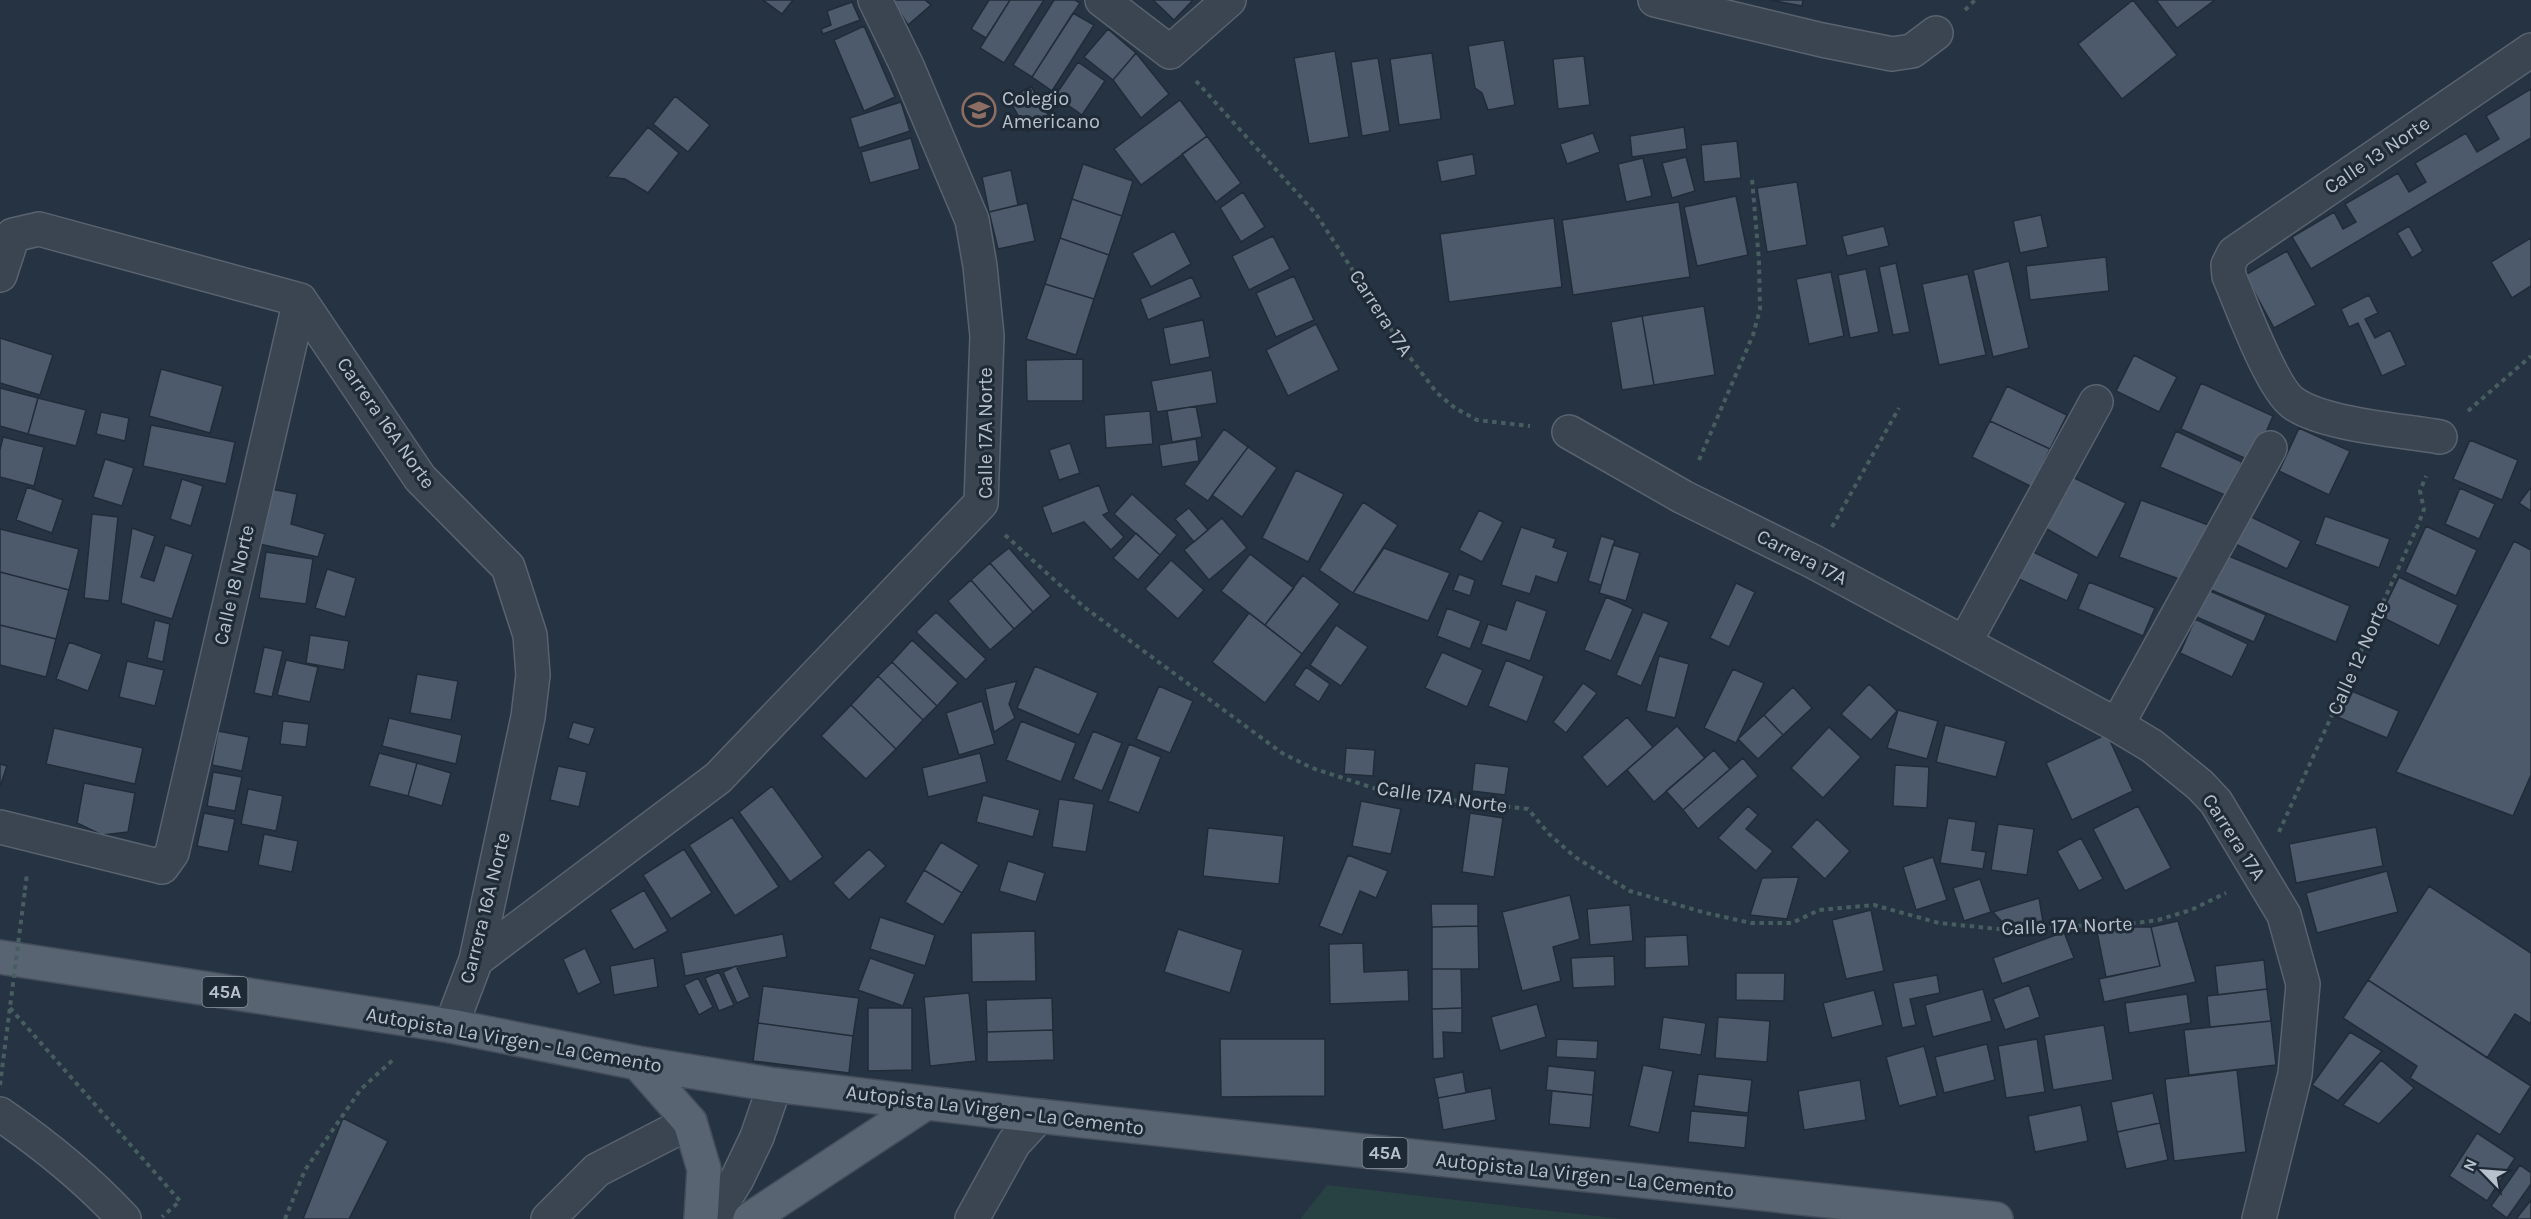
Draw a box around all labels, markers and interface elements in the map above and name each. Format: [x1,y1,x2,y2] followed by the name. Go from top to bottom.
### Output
[1002,87,1100,133] place label: Colegio Americano
[961,92,997,128] school or university icon: Colegio Americano
[2320,111,2434,199] street label: Calle 13 Norte
[1345,265,1417,361] street label: Carrera 17A
[332,353,440,493] street label: Carrera 16A Norte
[974,367,997,499] street label: Calle 17A Norte
[209,523,259,647] street label: Calle 18 Norte
[1753,524,1851,590] street label: Carrera 17A
[2323,598,2393,718] street label: Calle 12 Norte
[1375,776,1509,818] street label: Calle 17A Norte
[2198,789,2270,885] street label: Carrera 17A
[455,830,515,986] street label: Carrera 16A Norte
[2001,912,2133,940] street label: Calle 17A Norte
[202,977,248,1007] road number: 45A
[364,1003,664,1077] street label: Autopista La Virgen - La Cemento
[845,1080,1145,1140] street label: Autopista La Virgen - La Cemento
[1362,1138,1408,1168] road number: 45A
[2453,1141,2513,1201] north arrow
[1435,1148,1735,1202] street label: Autopista La Virgen - La Cemento
[2459,1156,2481,1174] text: N

